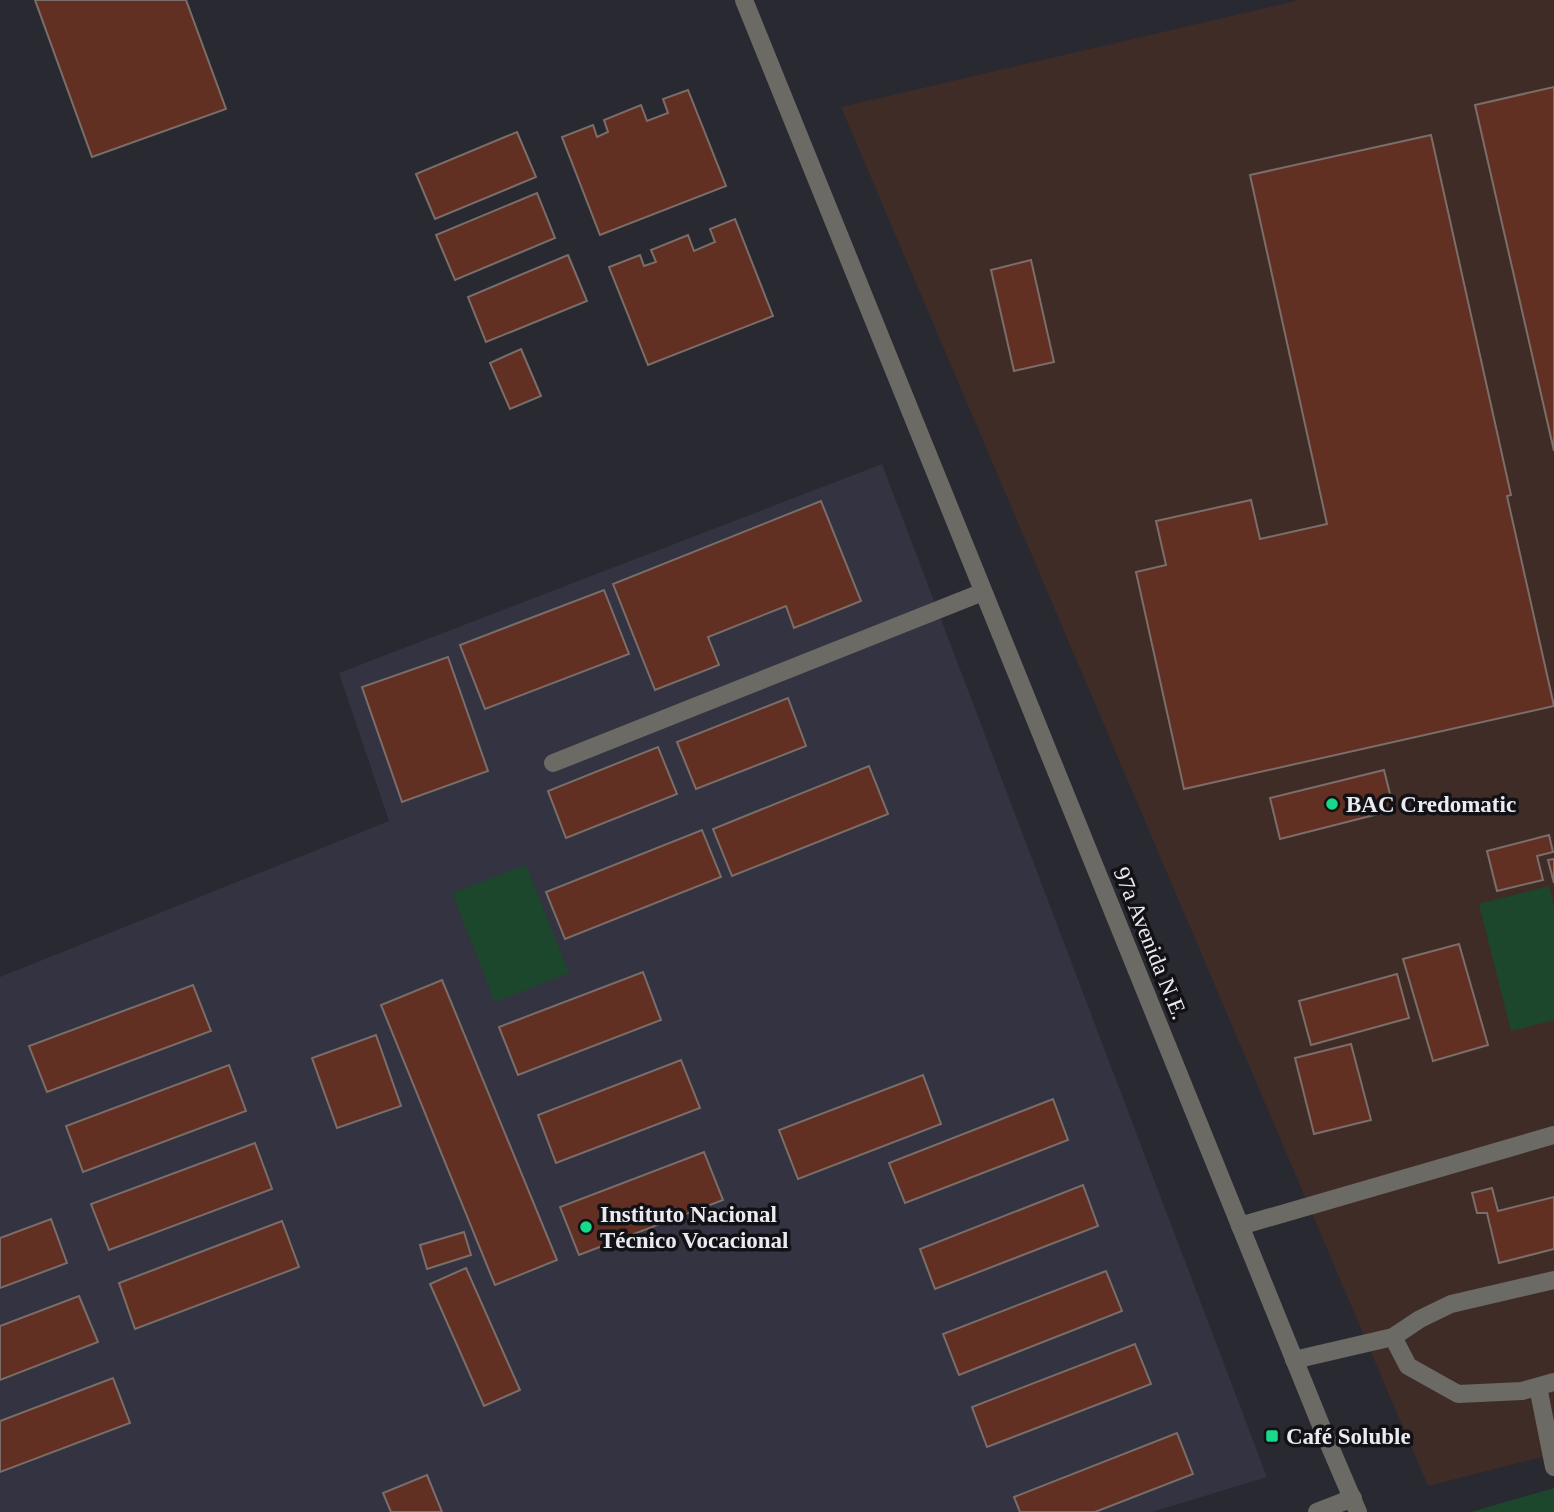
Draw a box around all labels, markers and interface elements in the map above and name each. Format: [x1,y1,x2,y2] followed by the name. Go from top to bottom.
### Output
[1346,792,1516,817] place label: BAC Credomatic
[1324,796,1340,812] marker: BAC Credomatic
[1109,863,1192,1023] street label: 97a Avenida N.E.
[600,1202,788,1253] place label: Instituto Nacional Técnico Vocacional
[578,1219,594,1235] marker: Instituto Nacional Técnico Vocacional
[1286,1424,1411,1449] place label: Café Soluble
[1264,1428,1280,1444] marker: Café Soluble

